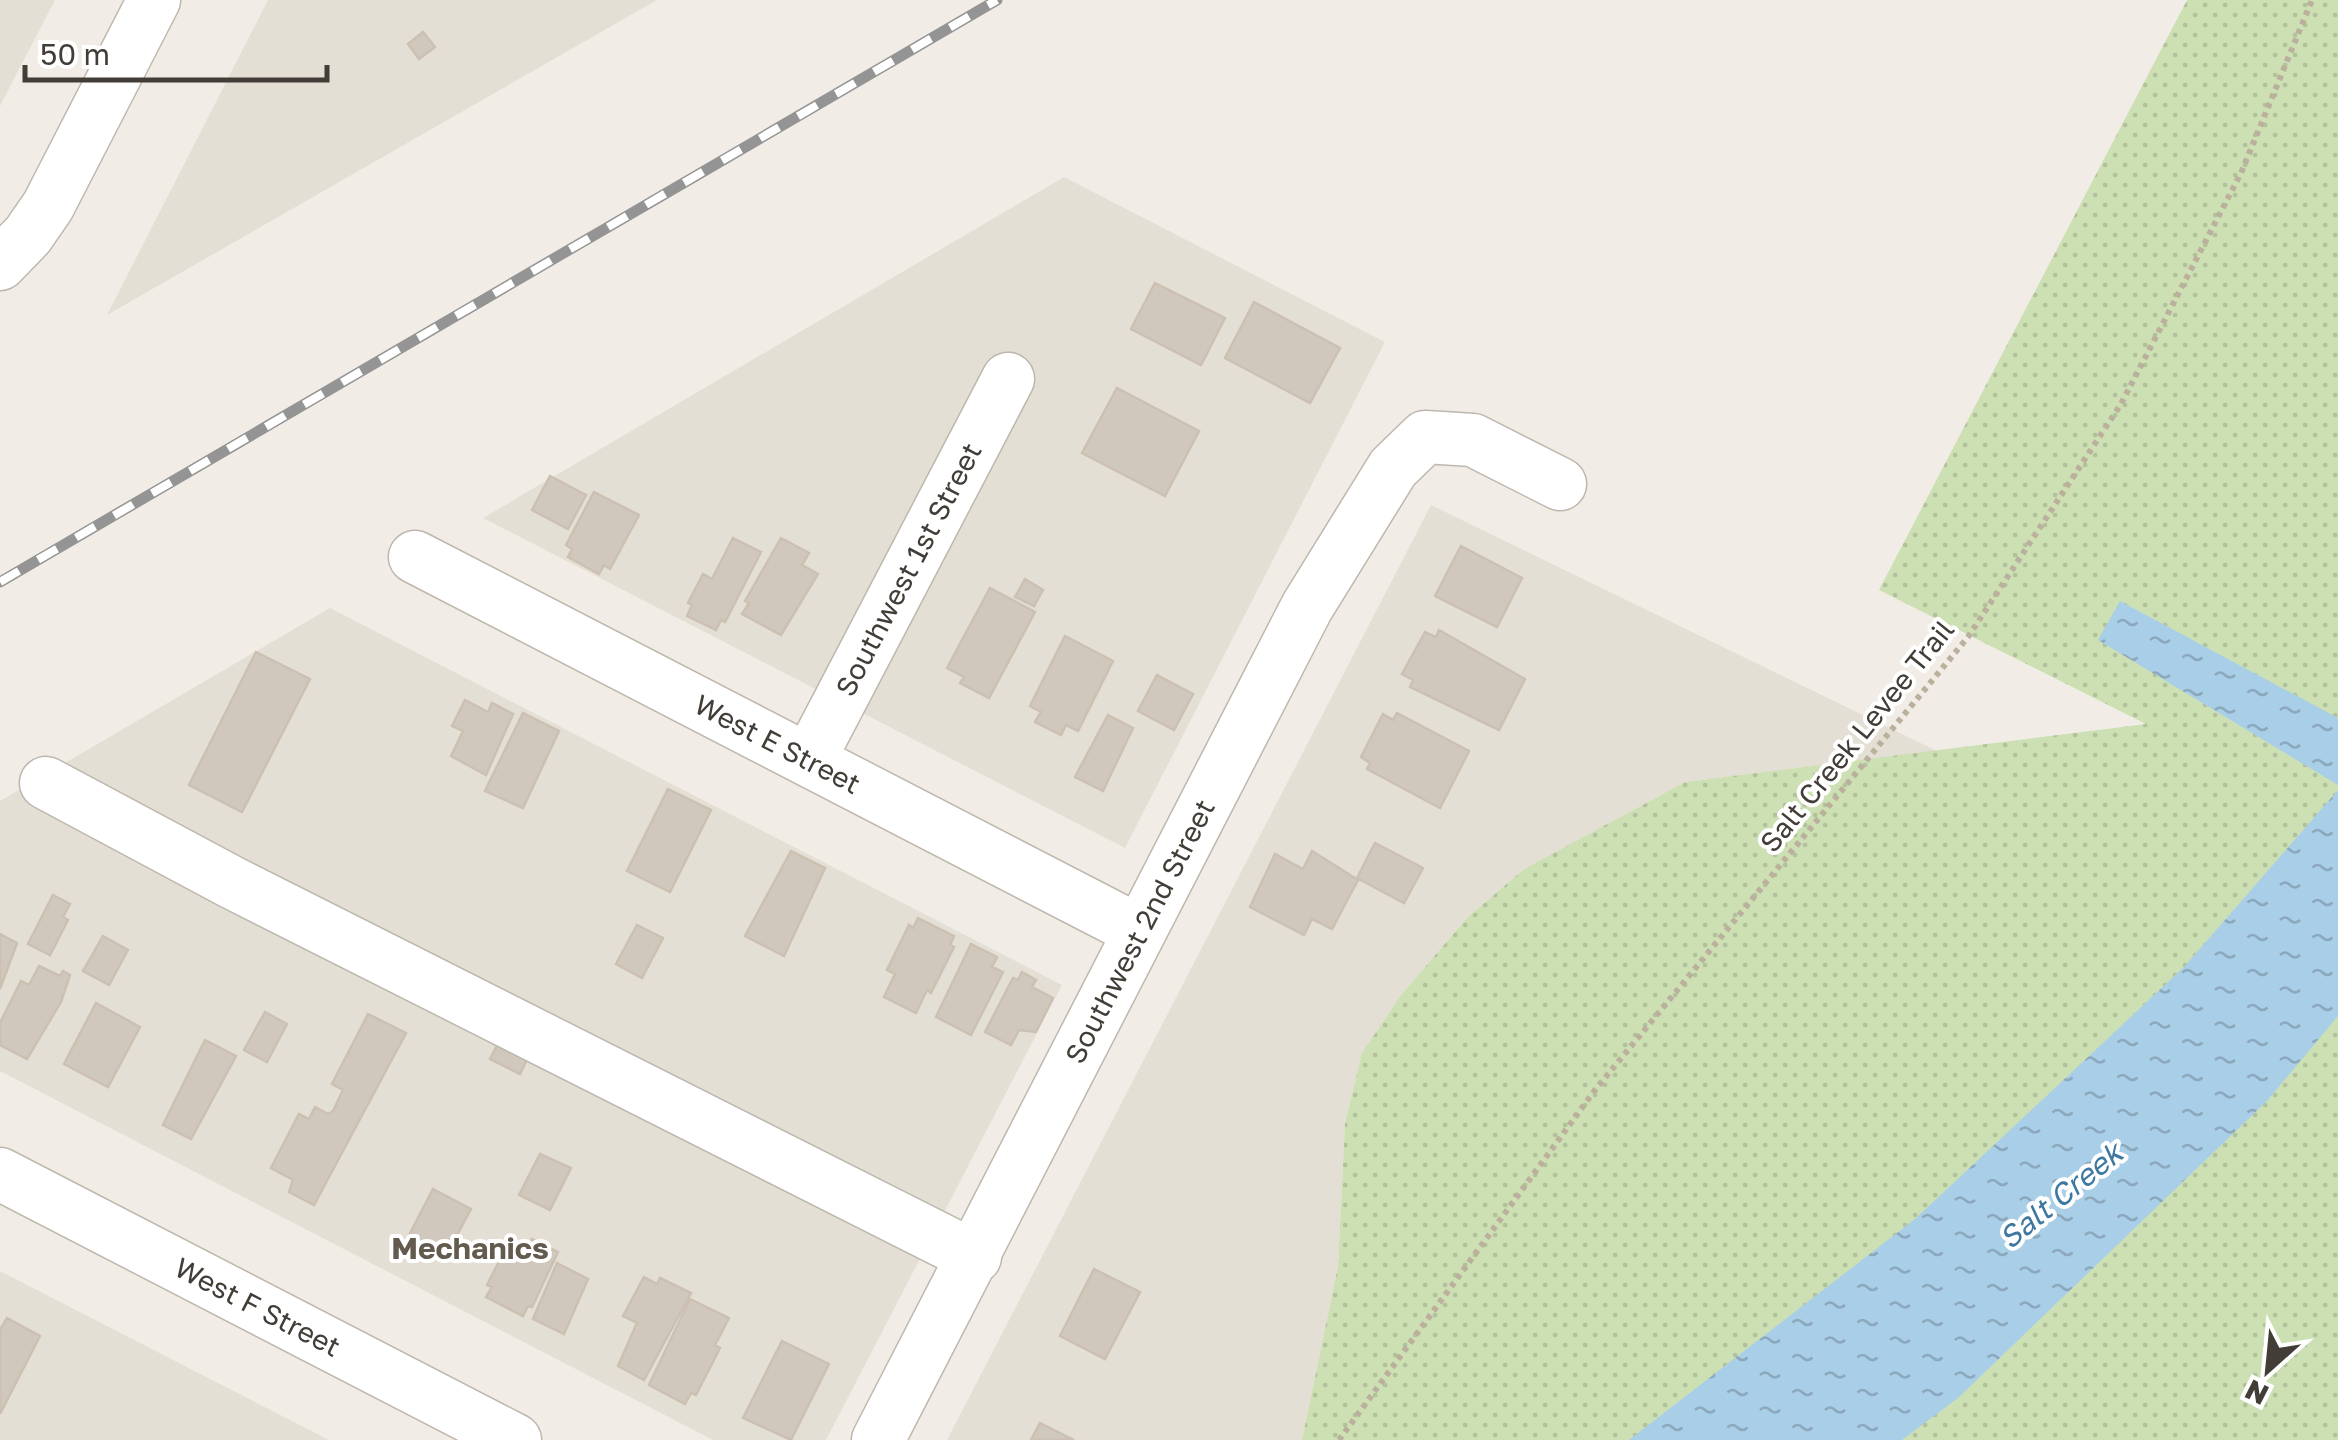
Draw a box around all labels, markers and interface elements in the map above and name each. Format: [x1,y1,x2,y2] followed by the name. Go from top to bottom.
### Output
[25,20,328,82] scale bar
[40,36,110,72] text: 50 m
[828,437,988,701] street label: Southwest 1st Street
[1753,613,1960,858] street label: Salt Creek Levee Trail
[689,687,866,800] street label: West E Street
[1058,794,1221,1069] street label: Southwest 2nd Street
[1991,1133,2132,1256] water label: Salt Creek
[391,1230,549,1266] district label: Mechanics
[170,1250,346,1363] street label: West F Street
[2218,1320,2318,1420] north arrow
[2239,1373,2273,1412] text: N

